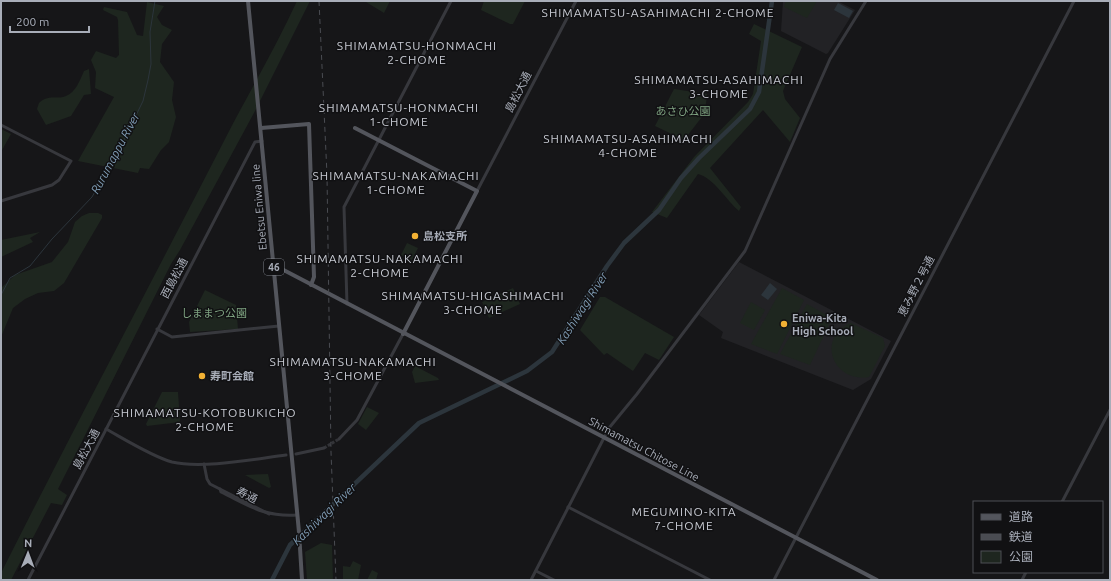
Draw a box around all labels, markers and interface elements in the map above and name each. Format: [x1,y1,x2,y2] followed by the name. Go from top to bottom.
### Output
[542,6,774,19] district label: SHIMAMATSU-ASAHIMACHI 2-CHOME
[10,8,89,34] scale bar
[16,15,49,28] text: 200 m
[337,39,497,66] district label: SHIMAMATSU-HONMACHI 2-CHOME
[503,70,533,114] street label: 島松大通
[634,73,804,100] district label: SHIMAMATSU-ASAHIMACHI 3-CHOME
[319,101,479,128] district label: SHIMAMATSU-HONMACHI 1-CHOME
[656,105,711,117] park label: あさひ公園
[88,110,142,196] water label: Rurumappu River
[543,132,713,159] district label: SHIMAMATSU-ASAHIMACHI 4-CHOME
[249,163,269,251] street label: Ebetsu Eniwa line
[313,169,479,196] district label: SHIMAMATSU-NAKAMACHI 1-CHOME
[423,230,467,242] place label: 島松支所
[410,231,420,241] marker: 島松支所
[297,252,463,279] district label: SHIMAMATSU-NAKAMACHI 2-CHOME
[896,254,936,318] street label: 恵み野２号通
[158,256,190,300] street label: 西島松通
[264,259,284,275] road number: 46
[554,269,610,346] water label: Kashiwagi River
[381,289,565,316] district label: SHIMAMATSU-HIGASHIMACHI 3-CHOME
[181,307,247,319] park label: しままつ公園
[792,312,854,337] place label: Eniwa-Kita High School
[779,319,789,329] marker: Eniwa-Kita High School
[270,355,436,382] district label: SHIMAMATSU-NAKAMACHI 3-CHOME
[210,370,254,382] place label: 寿町会館
[197,371,207,381] marker: 寿町会館
[113,406,297,433] district label: SHIMAMATSU-KOTOBUKICHO 2-CHOME
[587,415,701,483] street label: Shimamatsu Chitose Line
[70,427,102,471] street label: 島松大通
[290,480,359,547] water label: Kashiwagi River
[234,485,260,505] street label: 寿通
[973,501,1103,573] legend
[631,505,737,532] district label: MEGUMINO-KITA 7-CHOME
[1009,510,1033,523] text: 道路
[1009,530,1033,543] text: 鉄道
[8,533,48,573] north arrow
[24,537,32,549] text: N
[1009,550,1033,563] text: 公園

